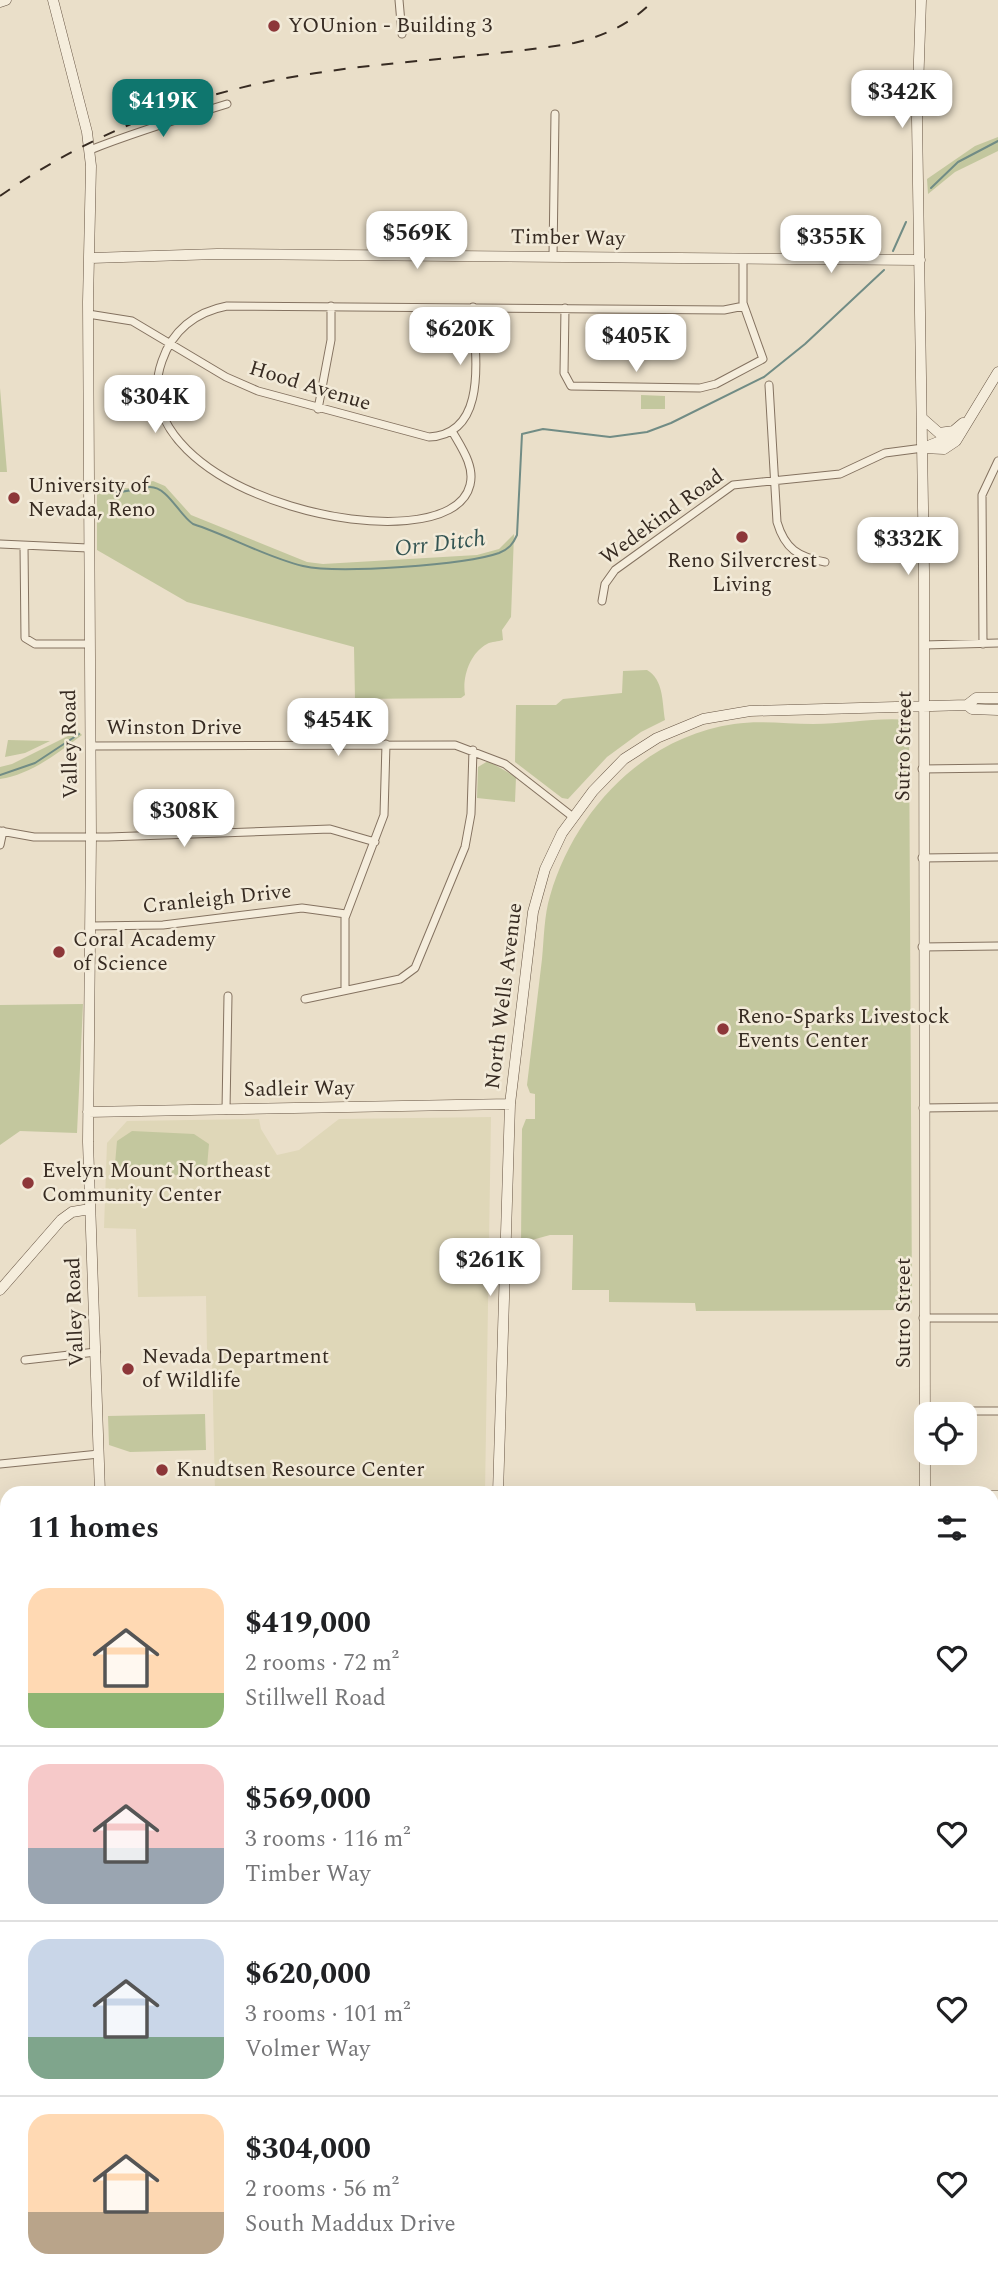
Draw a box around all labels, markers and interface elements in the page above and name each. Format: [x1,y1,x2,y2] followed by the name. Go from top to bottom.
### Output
[288,10,493,42] place label: YOUnion - Building 3
[266,18,282,34] marker: YOUnion - Building 3
[853,71,951,130] pin: $342K
[867,75,937,110] text: $342K
[114,80,212,139] pin: $419K
[128,84,198,119] text: $419K
[368,212,466,271] pin: $569K
[382,216,452,251] text: $569K
[782,216,880,275] pin: $355K
[796,220,866,255] text: $355K
[510,221,626,255] street label: Timber Way
[411,308,509,367] pin: $620K
[425,312,495,347] text: $620K
[587,314,685,374] pin: $405K
[601,319,671,354] text: $405K
[245,352,375,420] street label: Hood Avenue
[106,376,204,435] pin: $304K
[120,380,190,415] text: $304K
[593,461,731,573] street label: Wedekind Road
[28,470,155,526] place label: University of Nevada, Reno
[6,490,22,506] marker: University of Nevada, Reno
[859,518,957,577] pin: $332K
[393,521,488,567] water label: Orr Ditch
[873,522,943,557] text: $332K
[734,529,750,545] marker: Reno Silvercrest Living
[667,545,817,601] place label: Reno Silvercrest Living
[53,689,87,799] street label: Valley Road
[887,690,921,802] street label: Sutro Street
[289,698,387,758] pin: $454K
[303,703,373,738] text: $454K
[106,712,242,744] street label: Winston Drive
[135,790,233,849] pin: $308K
[149,794,219,829] text: $308K
[141,875,293,923] street label: Cranleigh Drive
[477,901,531,1091] street label: North Wells Avenue
[73,924,216,980] place label: Coral Academy of Science
[51,944,67,960] marker: Coral Academy of Science
[737,1001,950,1057] place label: Reno-Sparks Livestock Events Center
[715,1021,731,1037] marker: Reno-Sparks Livestock Events Center
[243,1072,355,1106] street label: Sadleir Way
[42,1155,271,1211] place label: Evelyn Mount Northeast Community Center
[20,1175,36,1191] marker: Evelyn Mount Northeast Community Center
[441,1238,539,1298] pin: $261K
[455,1243,525,1278] text: $261K
[57,1257,93,1367] street label: Valley Road
[888,1258,920,1368] street label: Sutro Street
[142,1341,329,1397] place label: Nevada Department of Wildlife
[120,1361,136,1377] marker: Nevada Department of Wildlife
[914,1402,977,1465] map controls
[914,1402,977,1465] button: locate
[176,1454,425,1486] place label: Knudtsen Resource Center
[154,1462,170,1478] marker: Knudtsen Resource Center
[28,1505,159,1551] text: 11 homes
[933,1509,971,1547] icon: filters
[245,1600,371,1646] text: $419,000
[84,1616,168,1700] icon: home
[933,1639,971,1677] icon: heart
[245,1646,399,1681] text: 2 rooms · 72 m²
[245,1681,386,1716] text: Stillwell Road
[245,1776,371,1822] text: $569,000
[84,1792,168,1876] icon: home
[933,1815,971,1853] icon: heart
[245,1822,411,1857] text: 3 rooms · 116 m²
[245,1857,371,1892] text: Timber Way
[245,1951,371,1997] text: $620,000
[84,1967,168,2051] icon: home
[933,1990,971,2028] icon: heart
[245,1997,411,2032] text: 3 rooms · 101 m²
[245,2032,370,2067] text: Volmer Way
[245,2126,371,2172] text: $304,000
[84,2142,168,2226] icon: home
[933,2165,971,2203] icon: heart
[245,2172,399,2207] text: 2 rooms · 56 m²
[245,2207,456,2242] text: South Maddux Drive

